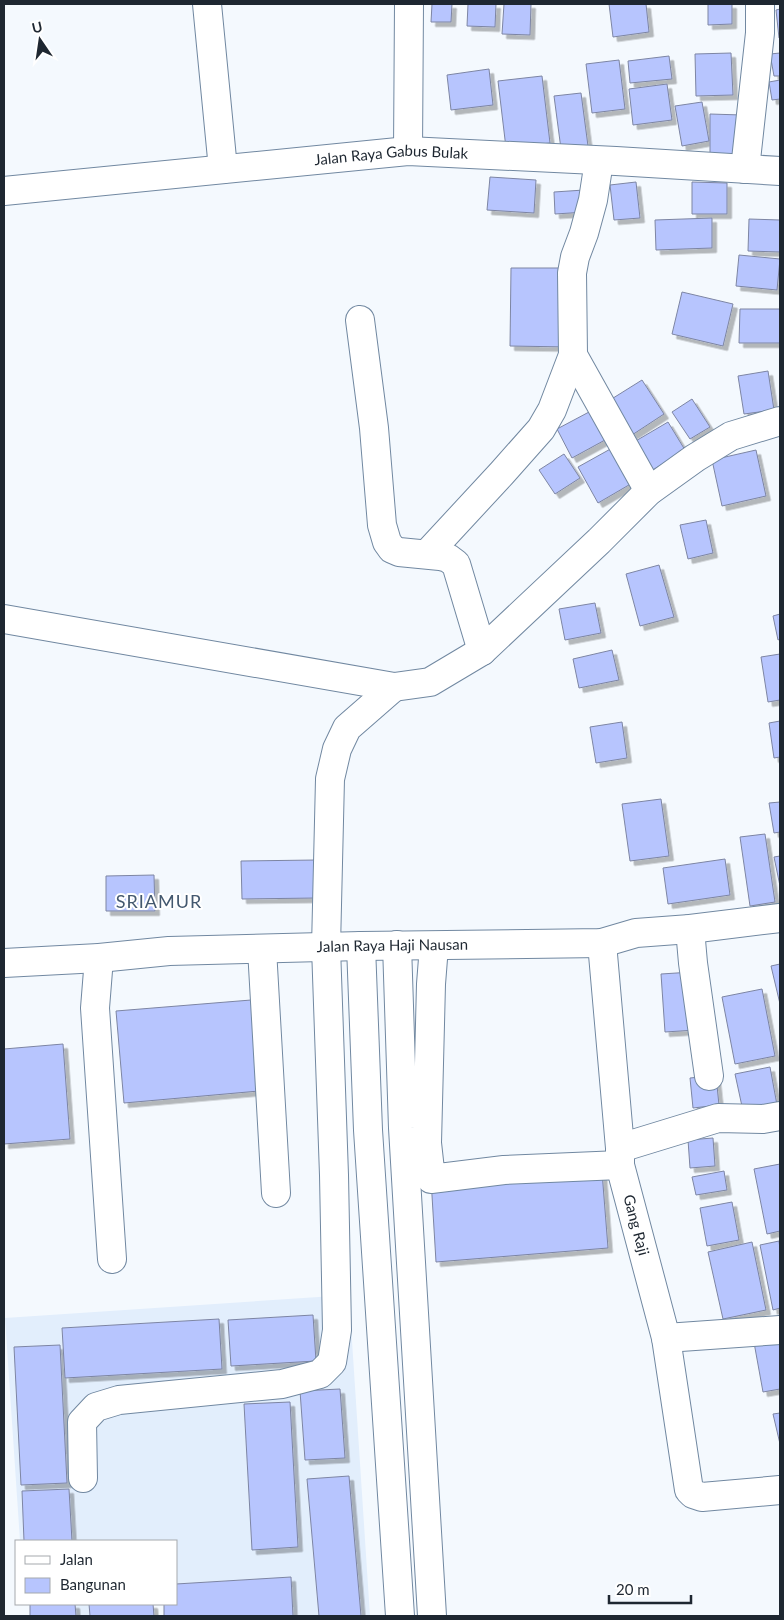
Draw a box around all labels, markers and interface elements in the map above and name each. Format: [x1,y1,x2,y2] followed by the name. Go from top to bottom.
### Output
[15,15,65,65] north arrow
[30,17,44,36] text: U
[313,141,469,168] street label: Jalan Raya Gabus Bulak
[116,890,202,912] district label: SRIAMUR
[316,935,468,955] street label: Jalan Raya Haji Nausan
[620,1192,654,1257] street label: Gang Raji
[15,1540,178,1605] legend
[60,1550,93,1568] text: Jalan
[609,1572,692,1604] scale bar
[60,1575,126,1593] text: Bangunan
[616,1580,650,1598] text: 20 m

